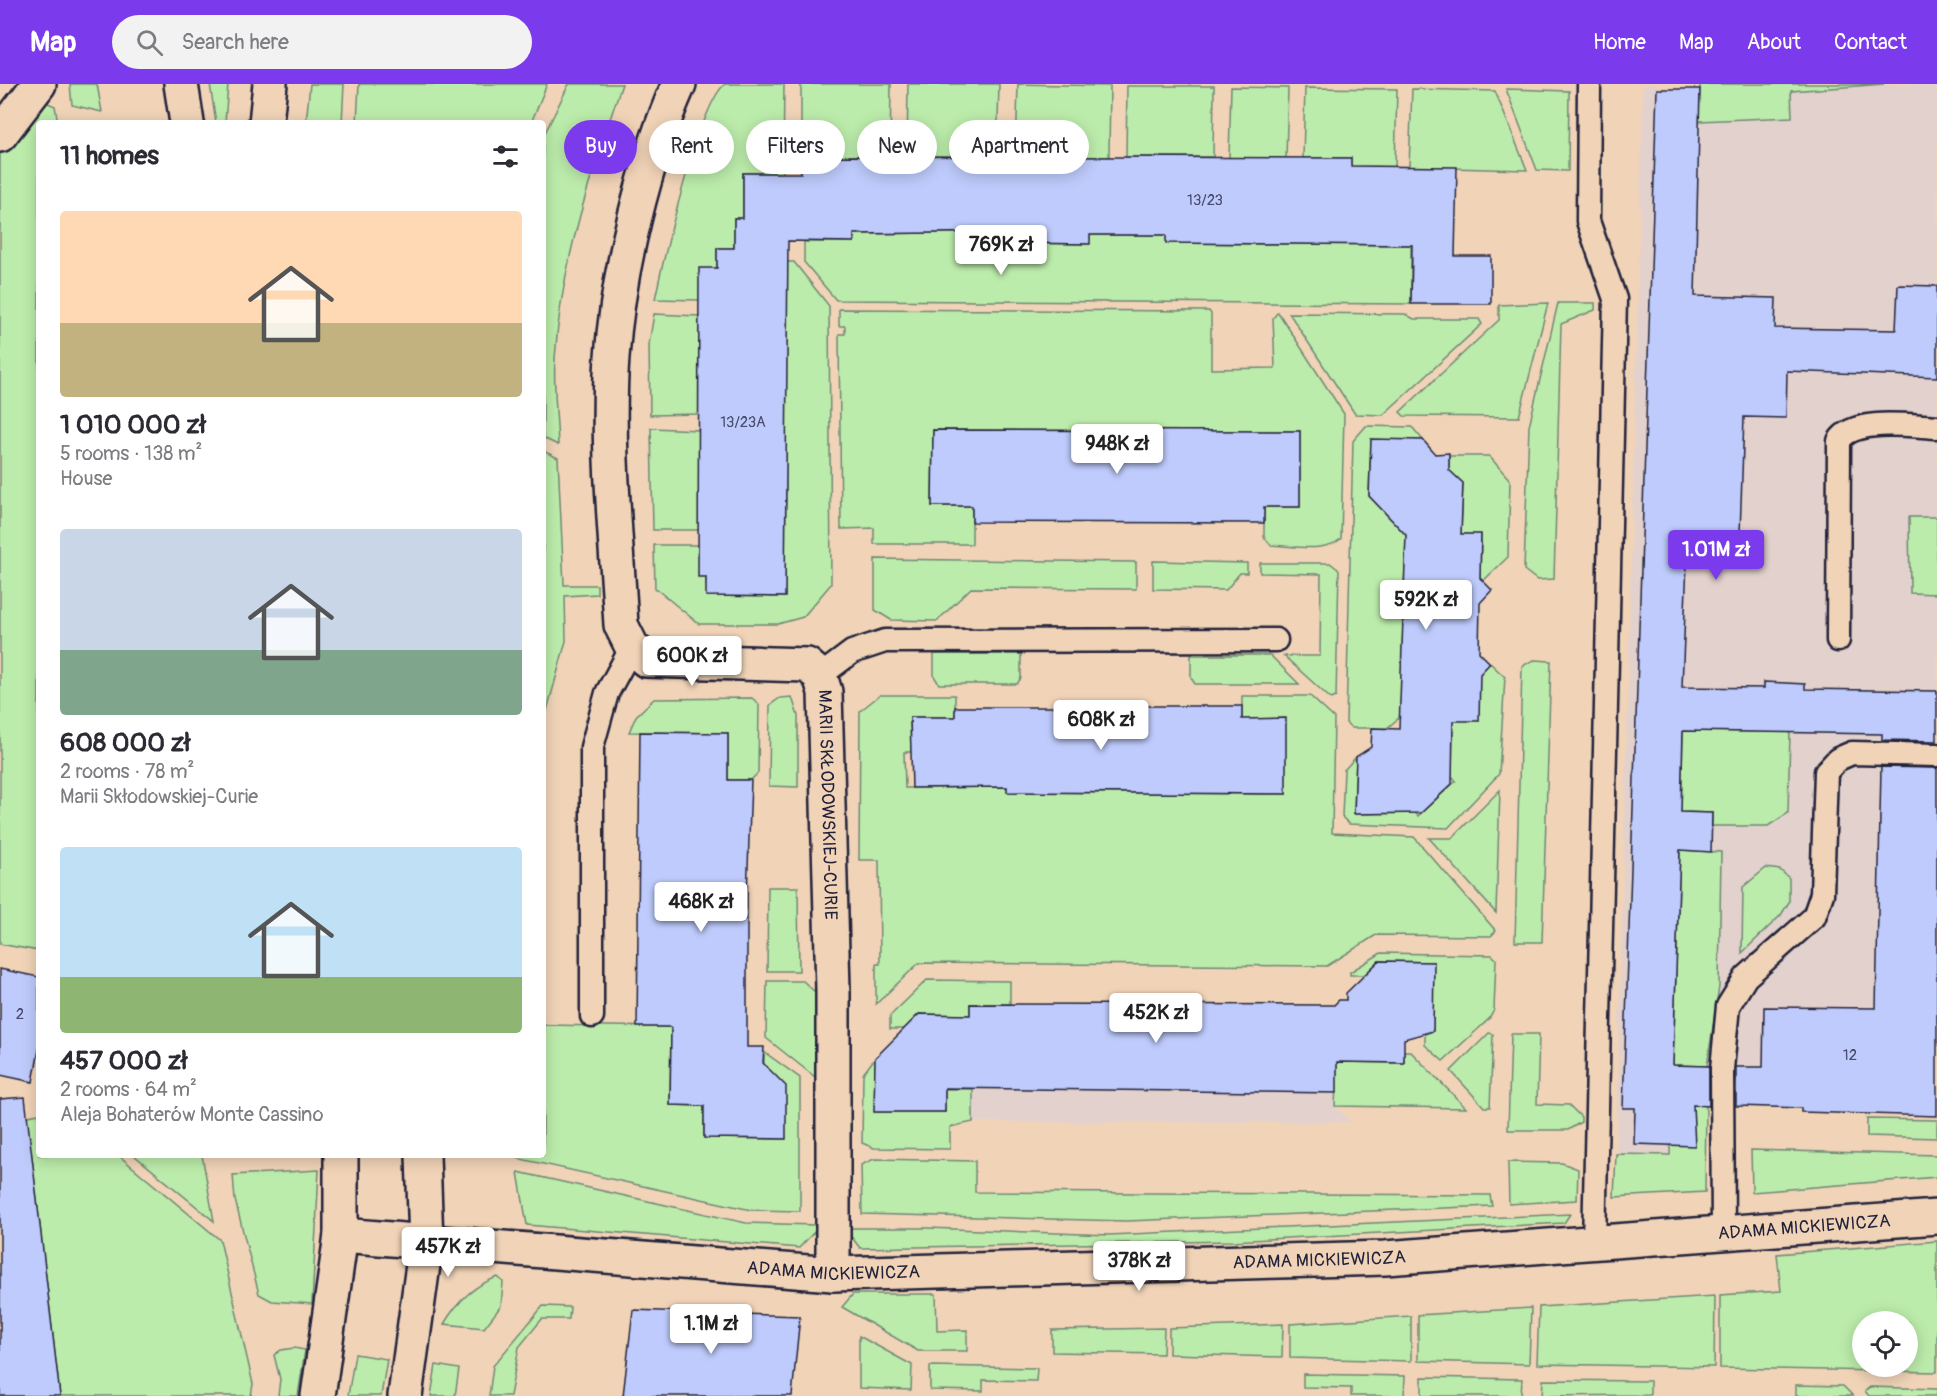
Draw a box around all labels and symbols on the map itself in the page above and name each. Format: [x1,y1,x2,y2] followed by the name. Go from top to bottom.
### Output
[1187,191,1223,210] house number: 13/23
[946,225,1056,276] pin: 769K zł
[720,413,766,432] house number: 13/23A
[1062,424,1172,475] pin: 948K zł
[1654,530,1778,581] pin: 1.01M zł
[1371,580,1481,631] pin: 592K zł
[637,636,747,687] pin: 600K zł
[813,689,843,920] street label: MARII SKŁODOWSKIEJ-CURIE
[1046,700,1156,751] pin: 608K zł
[646,882,756,933] pin: 468K zł
[1101,993,1211,1044] pin: 452K zł
[16,1005,24,1024] house number: 2
[1843,1046,1857,1065] house number: 12
[1717,1209,1892,1245] street label: ADAMA MICKIEWICZA
[393,1227,503,1278] pin: 457K zł
[1084,1241,1194,1292] pin: 378K zł
[1232,1245,1407,1274] street label: ADAMA MICKIEWICZA
[746,1256,921,1286] street label: ADAMA MICKIEWICZA
[656,1304,766,1355] pin: 1.1M zł

